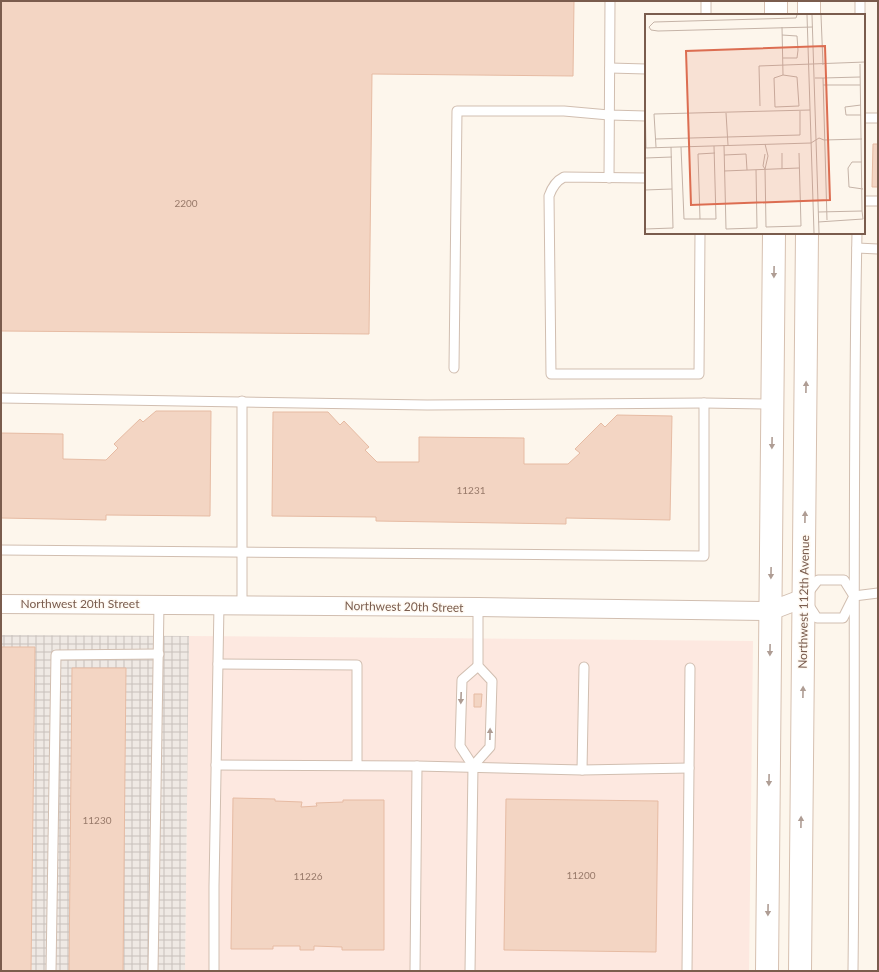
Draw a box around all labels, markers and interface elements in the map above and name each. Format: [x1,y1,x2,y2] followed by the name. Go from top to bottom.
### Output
[645,14,865,234] inset map
[174,197,198,209] house number: 2200
[771,266,777,279] one-way arrow
[803,380,809,393] one-way arrow
[769,437,775,450] one-way arrow
[456,484,486,496] house number: 11231
[802,510,808,523] one-way arrow
[795,535,812,669] street label: Northwest 112th Avenue
[768,567,774,580] one-way arrow
[21,596,140,611] street label: Northwest 20th Street
[344,598,464,615] street label: Northwest 20th Street
[767,644,773,657] one-way arrow
[800,685,806,698] one-way arrow
[458,692,464,705] one-way arrow
[487,727,493,740] one-way arrow
[766,774,772,787] one-way arrow
[82,814,112,826] house number: 11230
[798,816,805,828] one-way arrow
[566,869,596,881] house number: 11200
[293,870,323,882] house number: 11226
[764,904,771,916] one-way arrow

